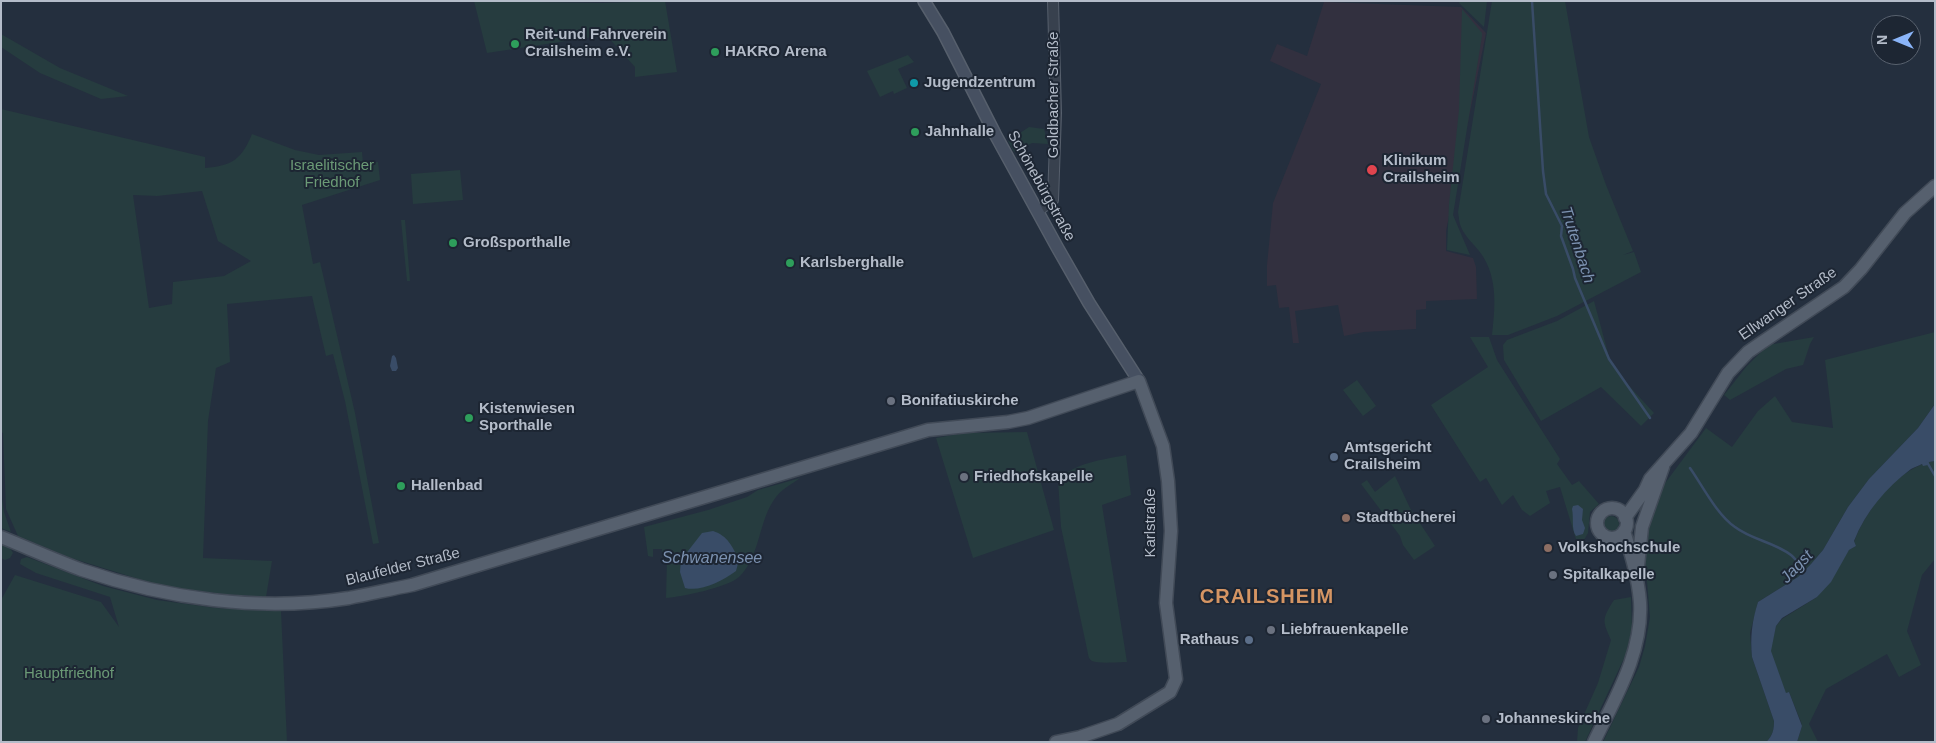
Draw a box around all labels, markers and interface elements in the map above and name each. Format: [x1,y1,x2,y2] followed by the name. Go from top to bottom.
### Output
[1871,15,1921,65] north arrow
[525,26,667,61] place label: Reit-und Fahrverein Crailsheim e.V.
[1045,32,1063,158] street label: Goldbacher Straße
[1874,35,1890,45] text: N
[509,38,521,50] marker: Reit-und Fahrverein Crailsheim e.V.
[725,43,827,61] place label: HAKRO Arena
[709,46,721,58] marker: HAKRO Arena
[924,74,1036,92] place label: Jugendzentrum
[908,77,920,89] marker: Jugendzentrum
[925,123,994,141] place label: Jahnhalle
[909,126,921,138] marker: Jahnhalle
[1003,128,1079,244] street label: Schönebürgstraße
[1383,152,1460,187] place label: Klinikum Crailsheim
[290,157,374,192] park label: Israelitischer Friedhof
[1365,163,1379,177] marker: Klinikum Crailsheim
[1556,204,1598,286] water label: Trutenbach
[463,234,571,252] place label: Großsporthalle
[447,237,459,249] marker: Großsporthalle
[800,254,904,272] place label: Karlsberghalle
[784,257,796,269] marker: Karlsberghalle
[1736,264,1840,344] street label: Ellwanger Straße
[901,392,1019,410] place label: Bonifatiuskirche
[885,395,897,407] marker: Bonifatiuskirche
[479,400,575,435] place label: Kistenwiesen Sporthalle
[463,412,475,424] marker: Kistenwiesen Sporthalle
[1344,439,1432,474] place label: Amtsgericht Crailsheim
[1328,451,1340,463] marker: Amtsgericht Crailsheim
[974,468,1093,486] place label: Friedhofskapelle
[958,471,970,483] marker: Friedhofskapelle
[411,477,483,495] place label: Hallenbad
[395,480,407,492] marker: Hallenbad
[1142,488,1160,558] street label: Karlstraße
[1356,509,1456,527] place label: Stadtbücherei
[1340,512,1352,524] marker: Stadtbücherei
[1558,539,1680,557] place label: Volkshochschule
[1542,542,1554,554] marker: Volkshochschule
[344,544,462,590] street label: Blaufelder Straße
[1777,547,1817,587] water label: Jagst
[662,549,762,569] water label: Schwanensee
[1563,566,1655,584] place label: Spitalkapelle
[1547,569,1559,581] marker: Spitalkapelle
[1199,585,1335,609] district label: CRAILSHEIM
[1281,621,1409,639] place label: Liebfrauenkapelle
[1265,624,1277,636] marker: Liebfrauenkapelle
[1180,631,1239,649] place label: Rathaus
[1243,634,1255,646] marker: Rathaus
[24,665,114,683] park label: Hauptfriedhof
[1496,710,1610,728] place label: Johanneskirche
[1480,713,1492,725] marker: Johanneskirche

